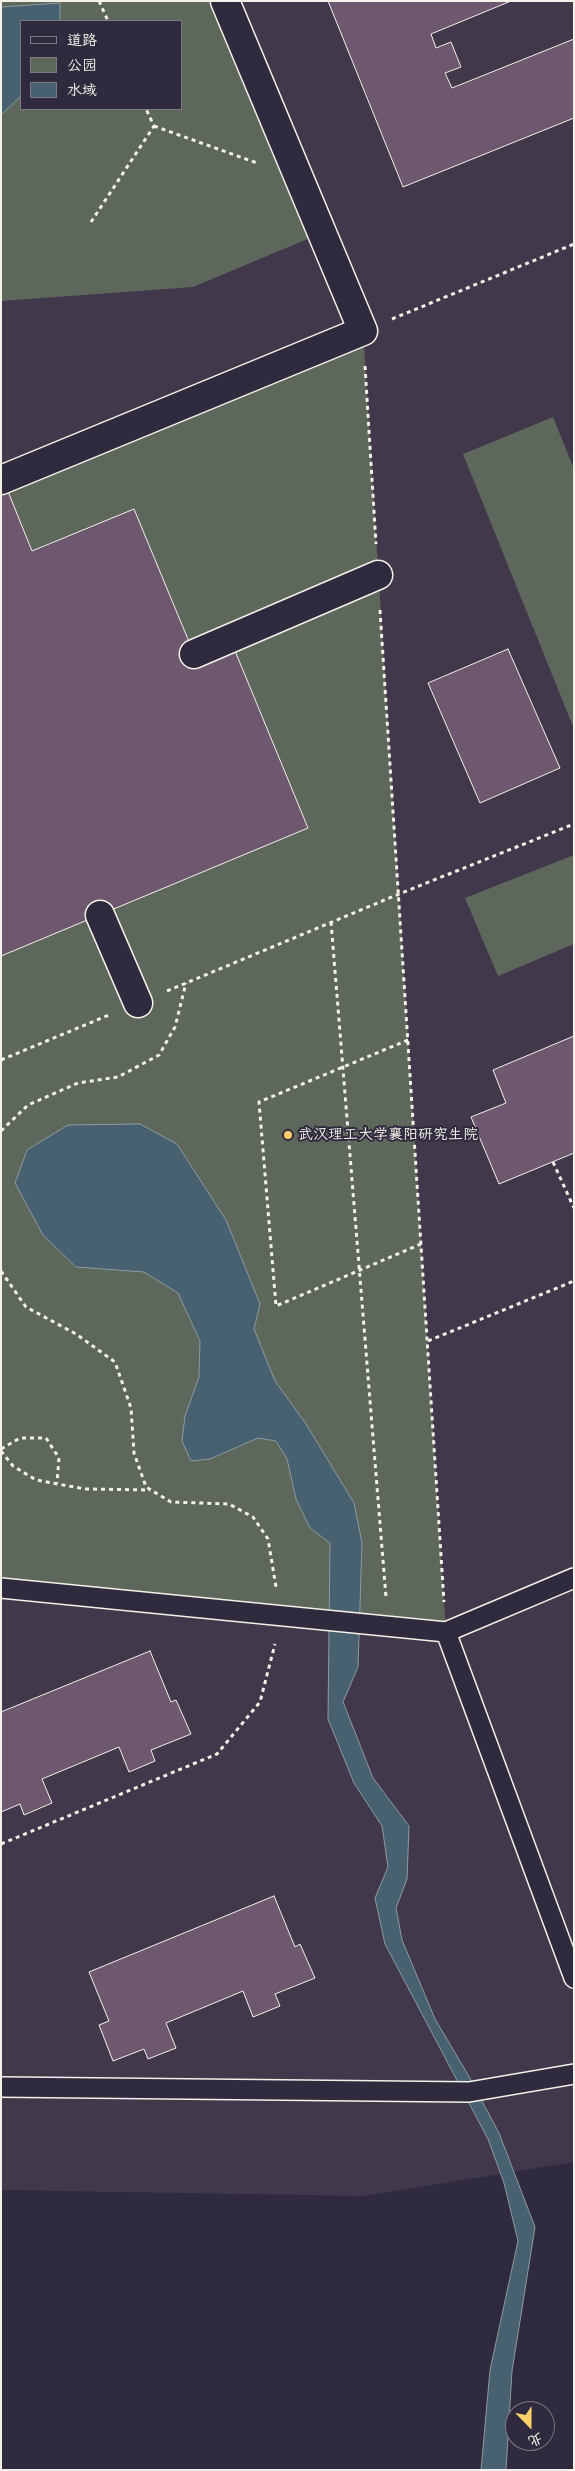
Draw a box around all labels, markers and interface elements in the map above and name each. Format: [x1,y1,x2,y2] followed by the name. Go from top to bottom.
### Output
[20,20,182,110] legend
[67,31,97,50] text: 道路
[67,56,97,75] text: 公园
[67,81,97,100] text: 水域
[298,1126,478,1144] place label: 武汉理工大学襄阳研究生院
[282,1129,294,1141] marker: 武汉理工大学襄阳研究生院
[505,2401,555,2451] north arrow
[526,2429,545,2450] text: 北

